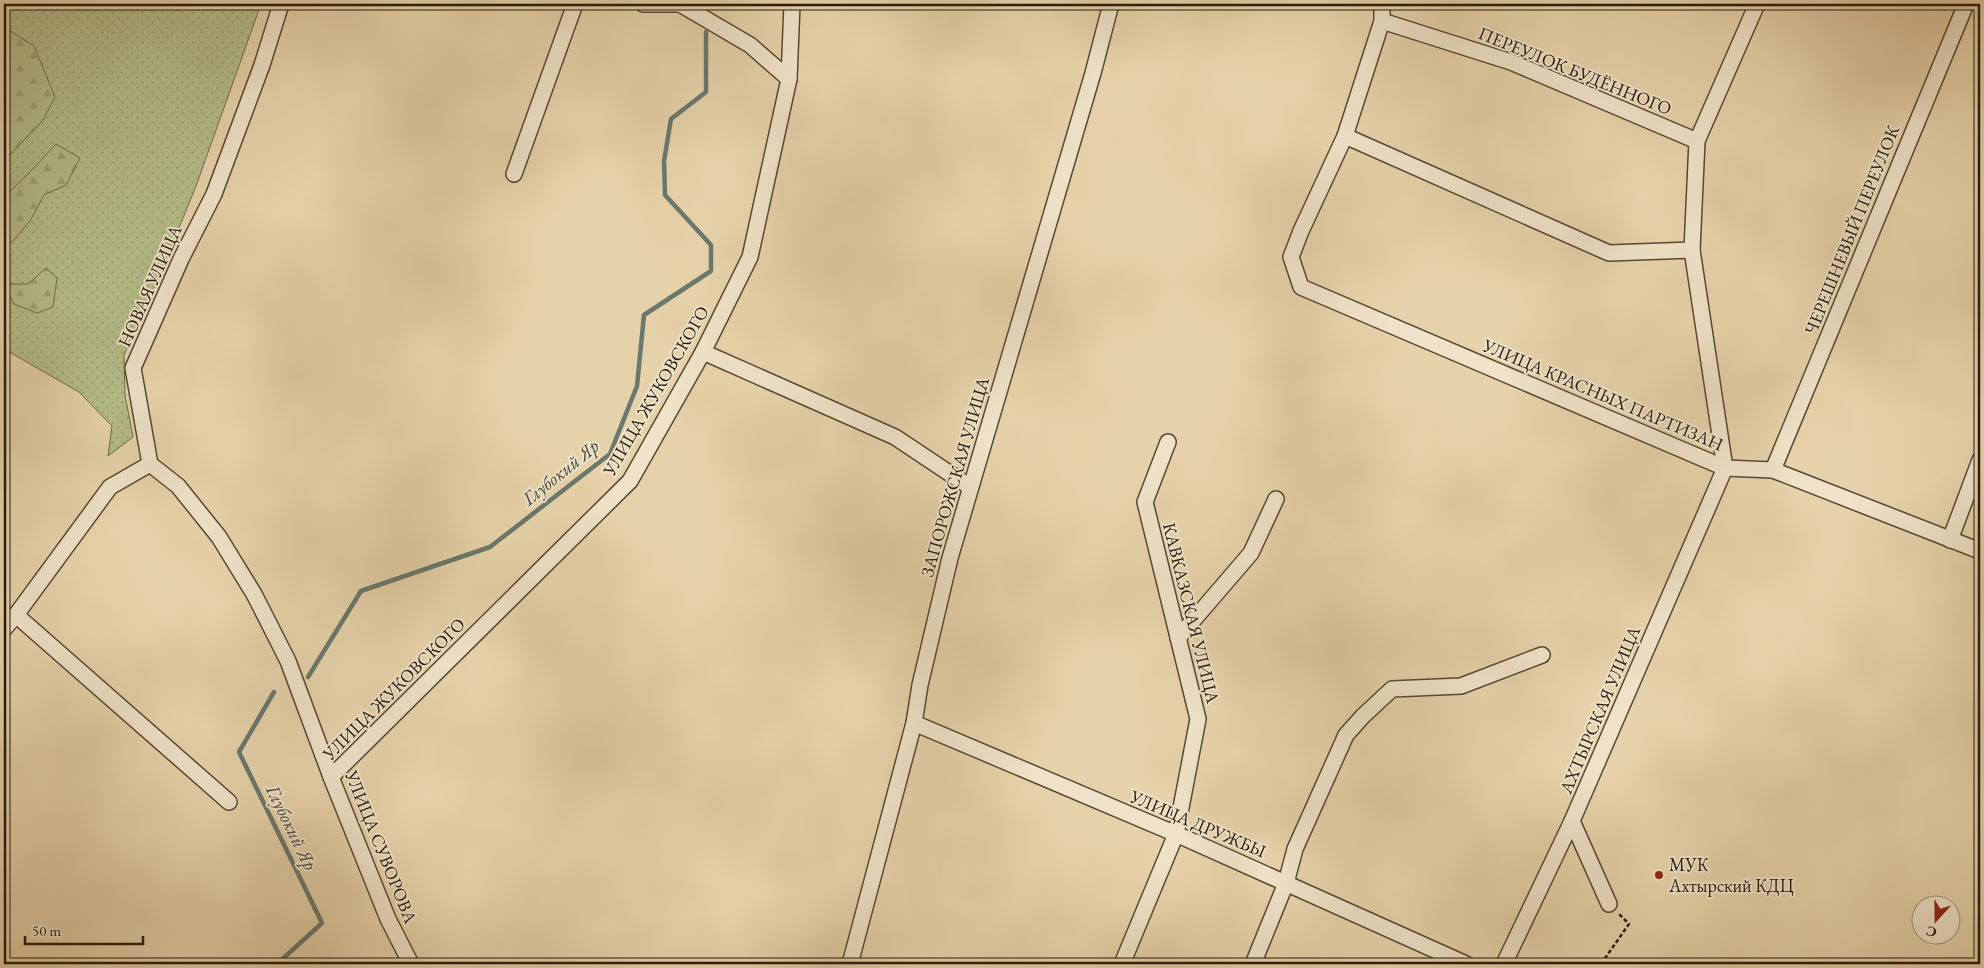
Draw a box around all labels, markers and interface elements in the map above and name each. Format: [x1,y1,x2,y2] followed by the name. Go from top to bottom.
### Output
[1475,21,1675,120] street label: ПЕРЕУЛОК БУДЁННОГО
[1799,122,1904,338] street label: ЧЕРЕШНЕВЫЙ ПЕРЕУЛОК
[112,221,187,350] street label: НОВАЯ УЛИЦА
[597,302,714,481] street label: УЛИЦА ЖУКОВСКОГО
[1479,333,1727,456] street label: УЛИЦА КРАСНЫХ ПАРТИЗАН
[915,374,994,579] street label: ЗАПОРОЖСКАЯ УЛИЦА
[516,433,604,512] water label: Глубокий Яр
[1158,520,1225,706] street label: КАВКАЗСКАЯ УЛИЦА
[317,613,470,765] street label: УЛИЦА ЖУКОВСКОГО
[1553,622,1645,798] street label: АХТЫРСКАЯ УЛИЦА
[340,766,423,927] street label: УЛИЦА СУВОРОВА
[260,779,323,875] water label: Глубокий Яр
[1126,784,1270,863] street label: УЛИЦА ДРУЖБЫ
[1668,853,1794,897] place label: МУК Ахтырский КДЦ
[1653,869,1665,881] marker: МУК Ахтырский КДЦ
[1912,896,1962,946] north arrow
[25,913,142,945] scale bar
[32,921,61,940] text: 50 m
[1923,922,1939,942] text: С

